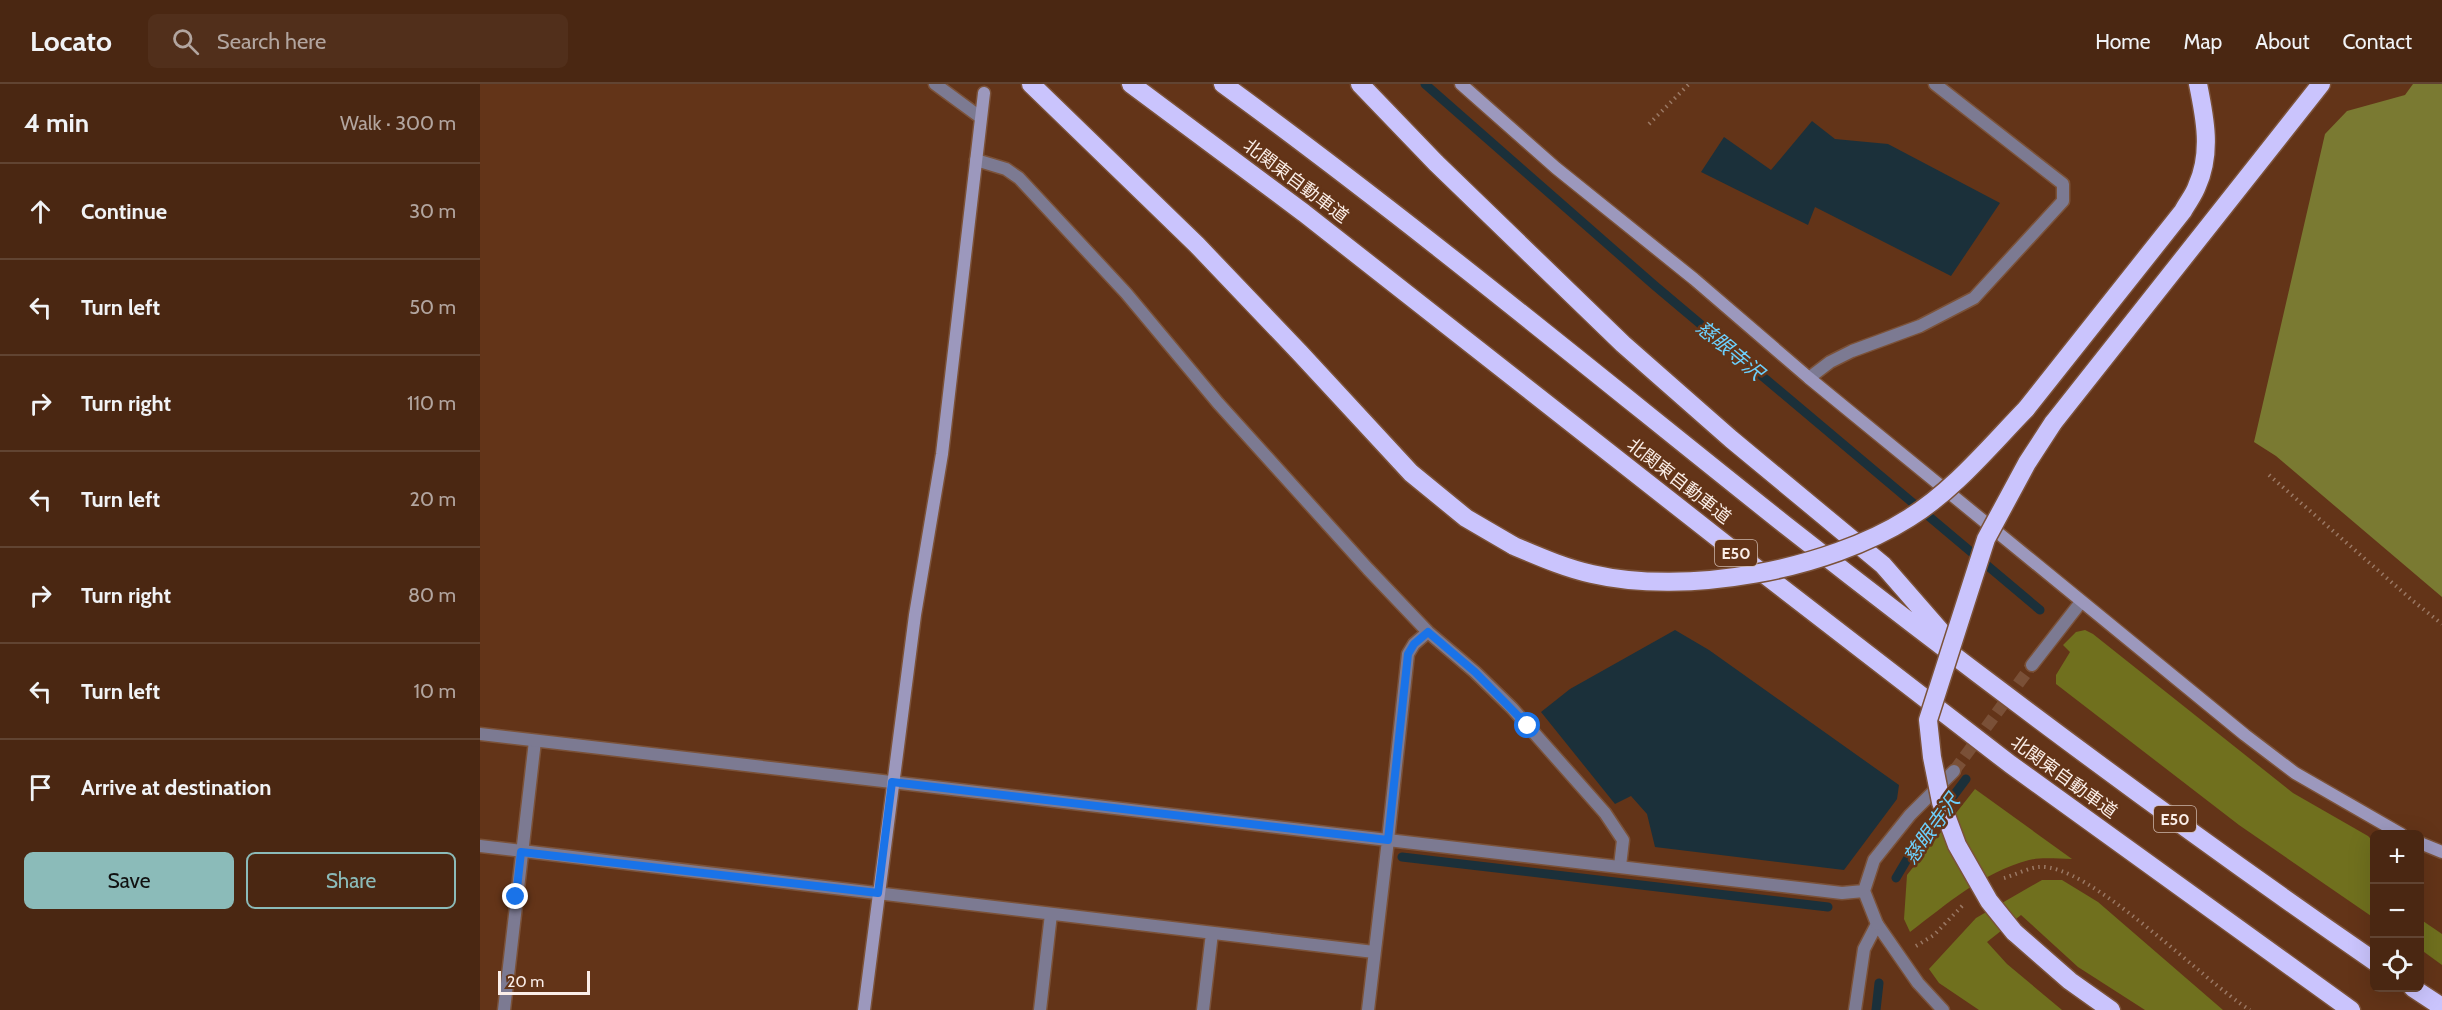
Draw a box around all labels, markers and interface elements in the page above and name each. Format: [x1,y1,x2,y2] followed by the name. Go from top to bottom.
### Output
[148,14,568,68] search box
[30,24,112,58] text: Locato
[169,25,202,58] icon: search
[217,28,326,55] text: Search here
[2095,29,2151,54] text: Home
[2184,29,2222,54] text: Map
[2255,29,2309,54] text: About
[2342,29,2412,54] text: Contact
[24,107,89,139] text: 4 min
[340,111,456,135] text: Walk · 300 m
[1239,134,1353,228] street label: 北関東自動車道
[24,195,57,228] icon: ahead
[81,198,167,225] text: Continue
[409,199,456,223] text: 30 m
[24,291,57,324] icon: left
[81,294,160,321] text: Turn left
[409,295,456,319] text: 50 m
[1692,315,1771,387] water label: 慈眼寺沢
[24,387,57,420] icon: right
[81,390,171,417] text: Turn right
[407,391,456,415] text: 110 m
[1623,434,1735,528] street label: 北関東自動車道
[24,483,57,516] icon: left
[81,486,160,513] text: Turn left
[410,487,456,511] text: 20 m
[1715,540,1757,566] road number: E50
[24,579,57,612] icon: right
[81,582,171,609] text: Turn right
[408,583,456,607] text: 80 m
[24,675,57,708] icon: left
[81,678,160,705] text: Turn left
[413,679,456,703] text: 10 m
[1514,712,1540,738] route start
[2007,731,2121,823] street label: 北関東自動車道
[24,771,57,804] icon: arrive
[81,774,271,801] text: Arrive at destination
[1898,787,1966,868] water label: 慈眼寺沢
[2154,806,2196,832] road number: E50
[2370,830,2424,992] map controls
[2370,830,2424,884] button: +
[24,852,234,909] button: Save
[246,852,456,909] button: Share
[502,883,528,909] route end
[2370,884,2424,938] button: −
[2370,938,2424,992] button: locate
[498,968,590,996] scale bar
[507,972,544,991] text: 20 m

